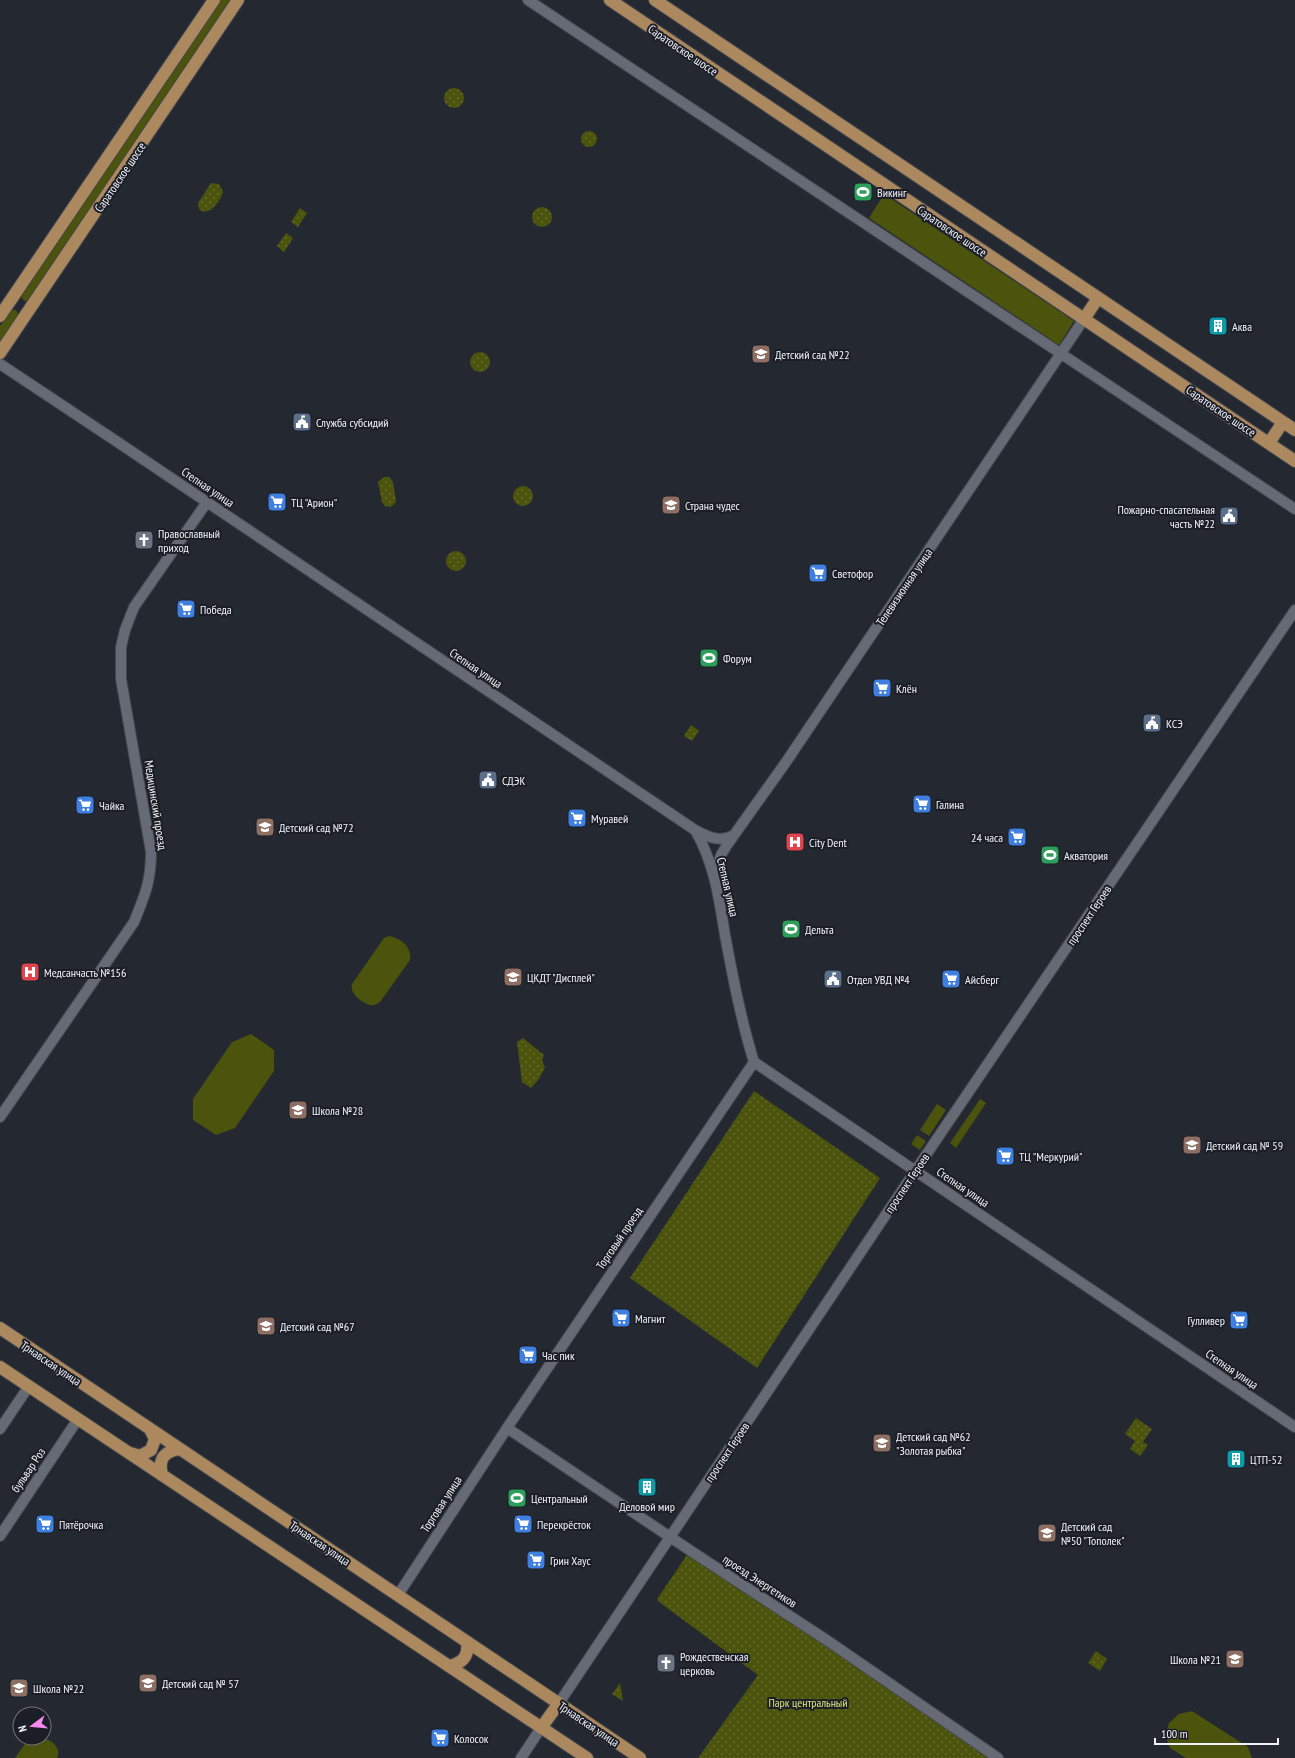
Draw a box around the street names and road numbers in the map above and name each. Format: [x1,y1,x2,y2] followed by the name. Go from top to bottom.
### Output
[645,21,721,79] street label: Саратовское шоссе
[91,139,149,215] street label: Саратовское шоссе
[914,202,990,260] street label: Саратовское шоссе
[1183,382,1259,440] street label: Саратовское шоссе
[179,464,237,510] street label: Степная улица
[872,545,936,629] street label: Телевизионная улица
[447,645,505,691] street label: Степная улица
[141,759,171,852] street label: Медицинский проезд
[714,856,742,918] street label: Степная улица
[1063,882,1115,948] street label: проспект Героев
[881,1150,933,1216] street label: проспект Героев
[934,1164,992,1210] street label: Степная улица
[593,1203,646,1272] street label: Торговый проезд
[18,1337,84,1389] street label: Трнавская улица
[1203,1346,1261,1392] street label: Степная улица
[701,1419,753,1485] street label: проспект Героев
[8,1445,48,1495] street label: бульвар Роз
[417,1473,465,1535] street label: Торговая улица
[287,1517,353,1569] street label: Трнавская улица
[720,1551,800,1611] street label: проезд Энергетиков
[556,1698,622,1750] street label: Трнавская улица

